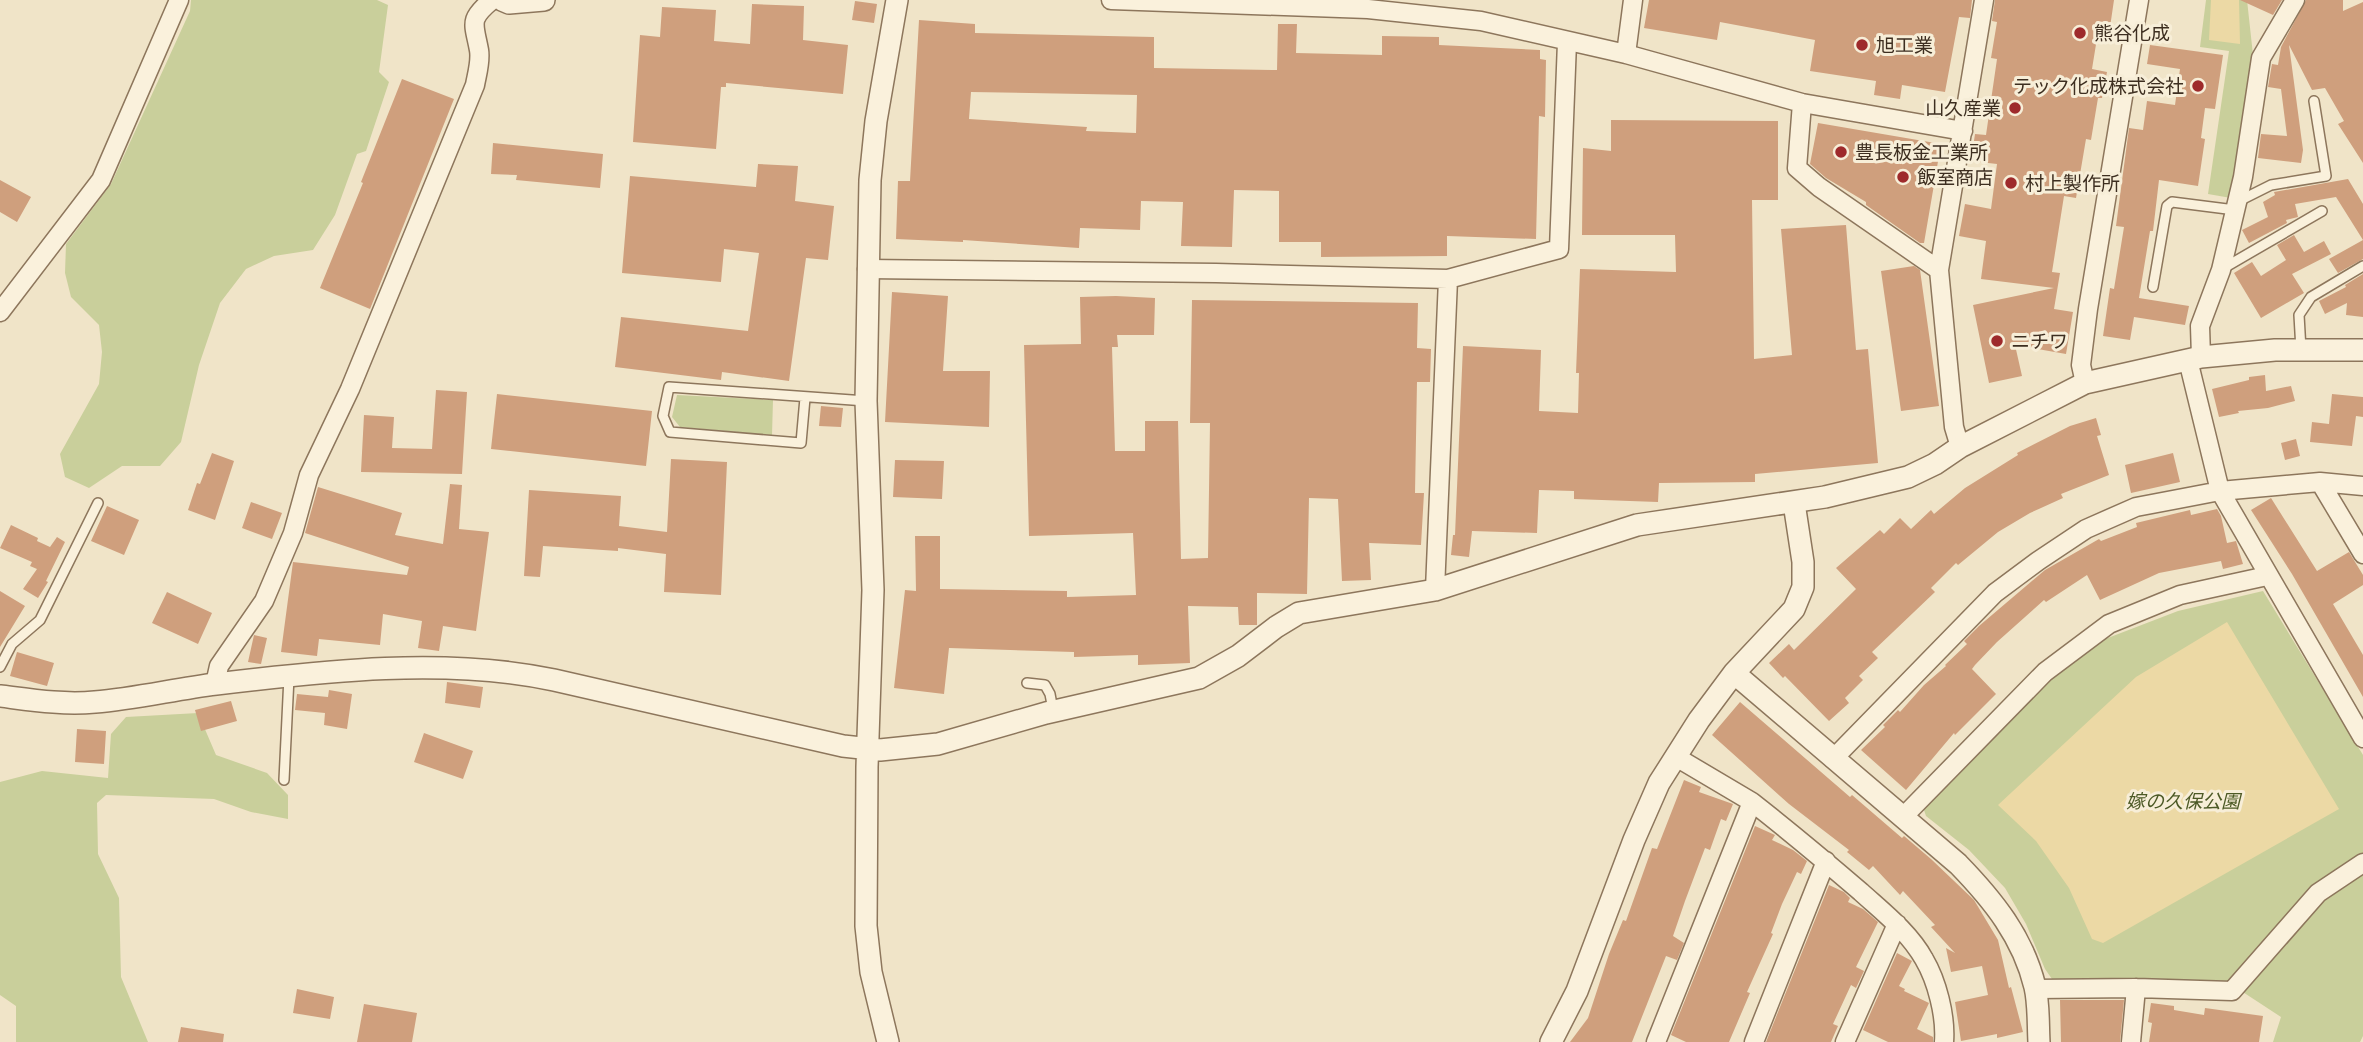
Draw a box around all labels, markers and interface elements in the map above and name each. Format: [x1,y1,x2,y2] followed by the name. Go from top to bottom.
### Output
[2094,18,2170,45] place label: 熊谷化成
[2072,25,2088,41] marker: 熊谷化成
[1876,30,1933,57] place label: 旭工業
[1854,37,1870,53] marker: 旭工業
[2013,71,2184,98] place label: テック化成株式会社
[2190,78,2206,94] marker: テック化成株式会社
[1925,93,2001,120] place label: 山久産業
[2007,100,2023,116] marker: 山久産業
[1855,137,1988,164] place label: 豊長板金工業所
[1833,144,1849,160] marker: 豊長板金工業所
[1917,162,1993,189] place label: 飯室商店
[2025,168,2120,195] place label: 村上製作所
[1895,169,1911,185] marker: 飯室商店
[2003,175,2019,191] marker: 村上製作所
[2011,326,2068,353] place label: ニチワ
[1989,333,2005,349] marker: ニチワ
[2126,786,2243,813] park label: 嫁の久保公園

